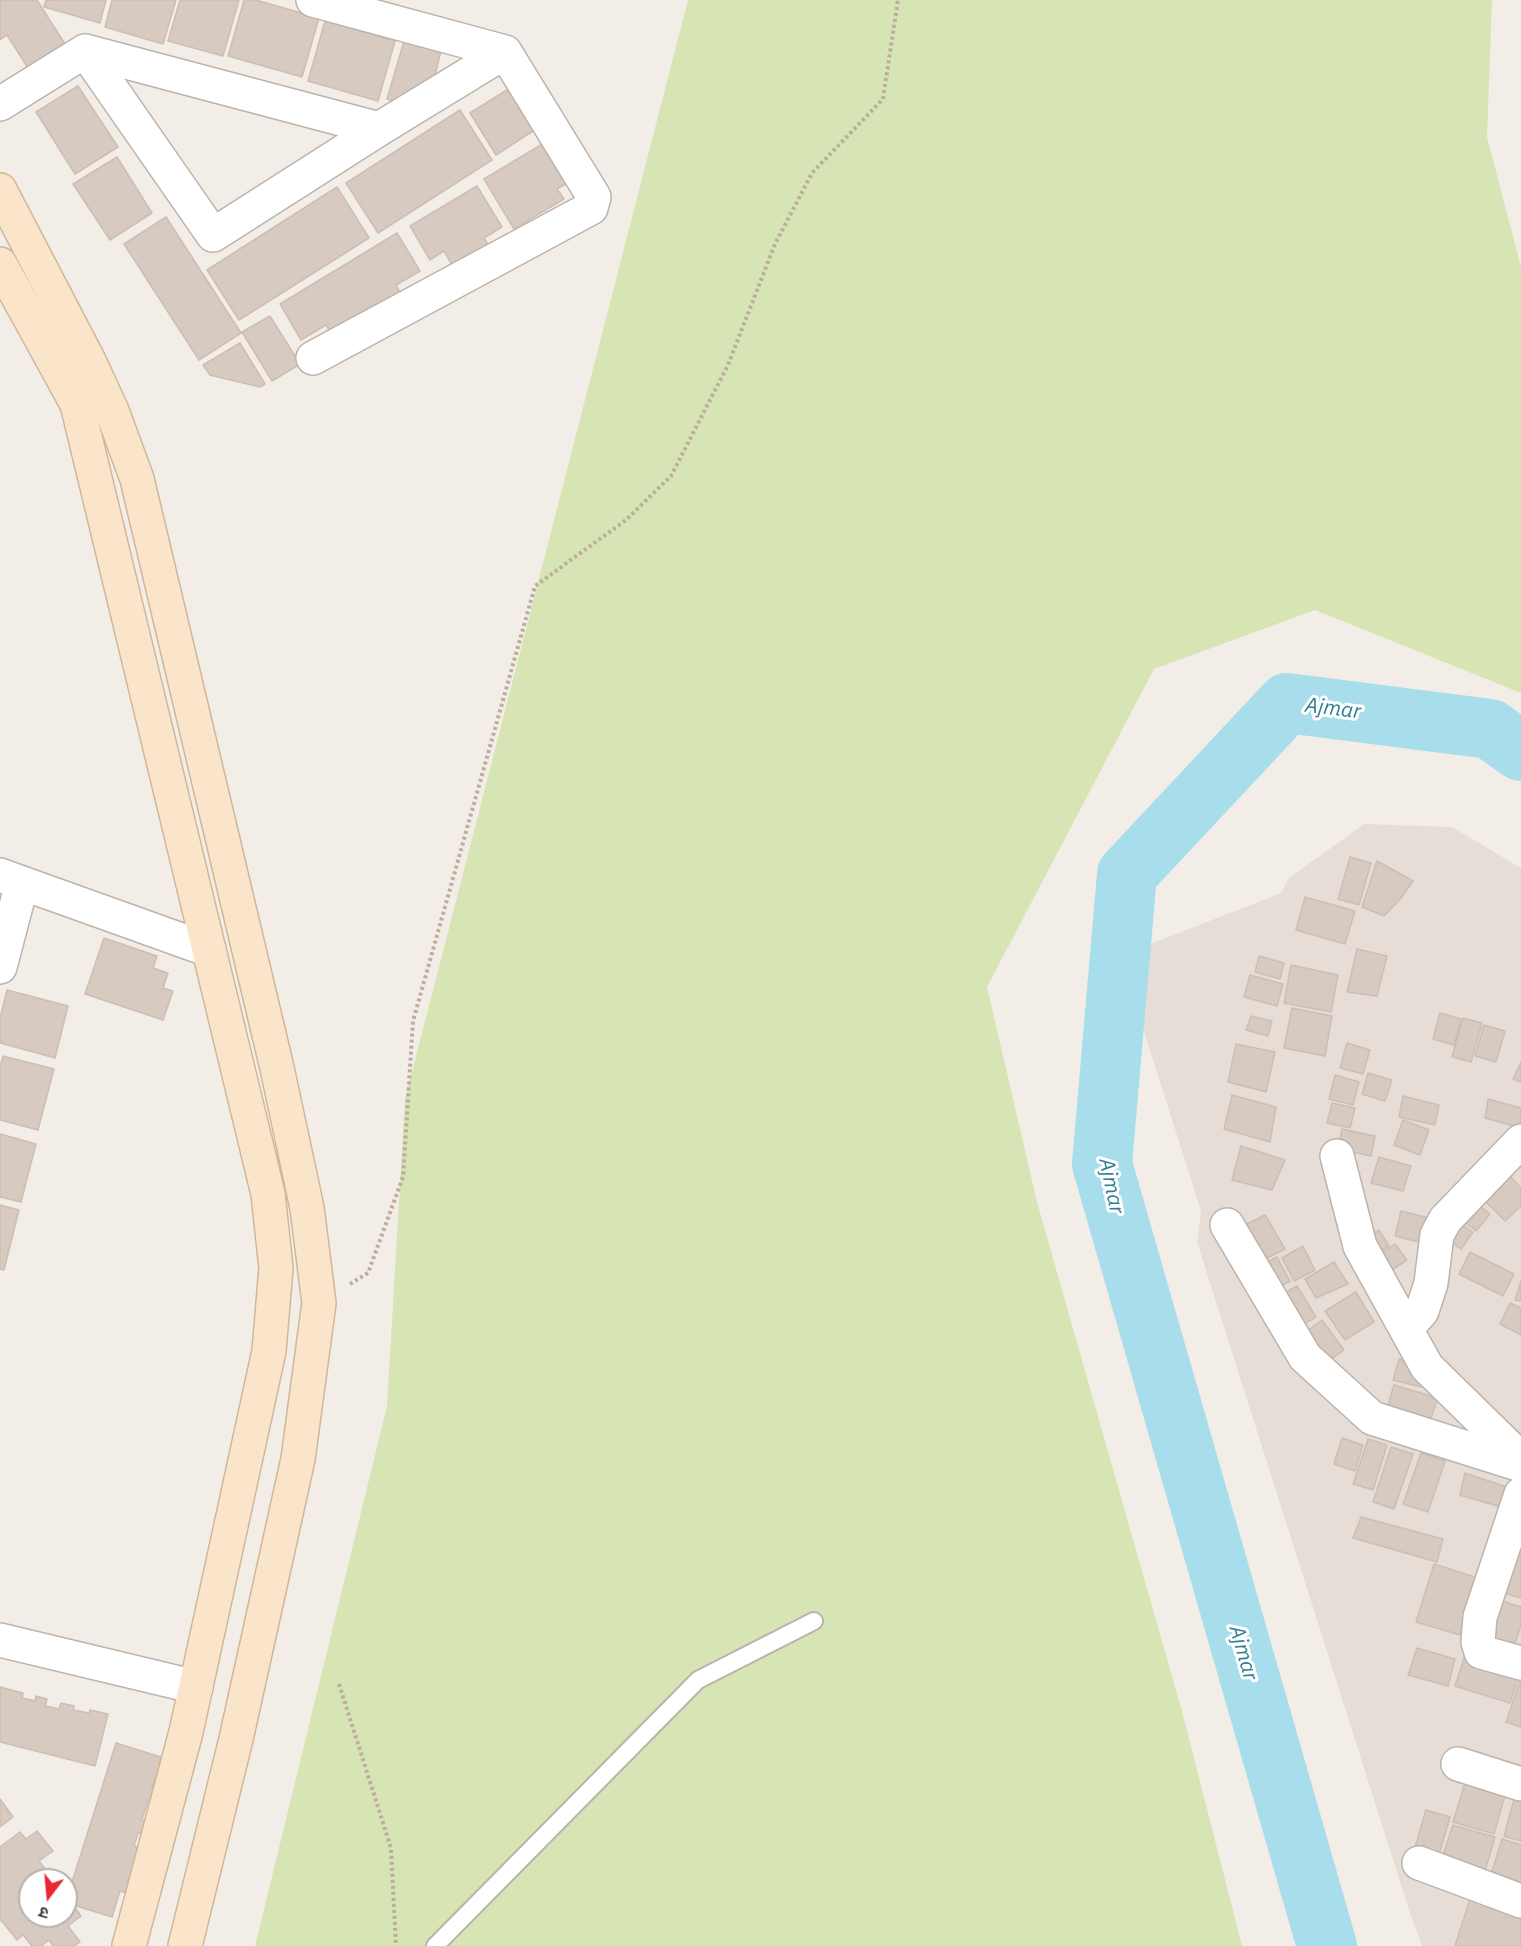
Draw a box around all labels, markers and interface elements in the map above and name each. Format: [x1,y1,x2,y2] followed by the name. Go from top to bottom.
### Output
[1304,693,1362,725] water label: Ajmar
[1093,1156,1129,1216] water label: Ajmar
[1223,1623,1263,1683] water label: Ajmar
[18,1868,78,1928] north arrow
[36,1902,51,1924] text: उ

